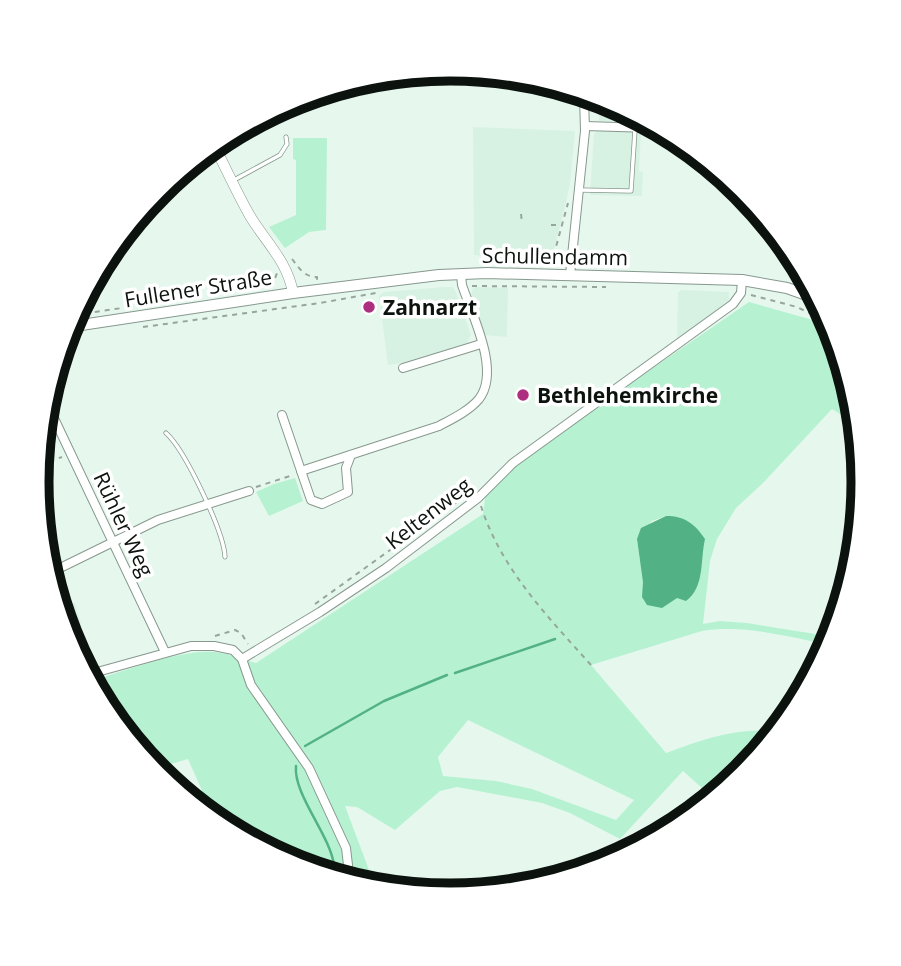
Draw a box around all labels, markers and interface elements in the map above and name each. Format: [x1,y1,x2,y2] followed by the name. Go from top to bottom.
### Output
[482,241,628,271] street label: Schullendamm
[122,263,274,313] street label: Fullener Straße
[383,293,477,321] place label: Zahnarzt
[361,299,377,315] marker: Zahnarzt
[537,381,718,409] place label: Bethlehemkirche
[515,387,531,403] marker: Bethlehemkirche
[88,467,160,581] street label: Rühler Weg
[379,471,477,555] street label: Keltenweg

